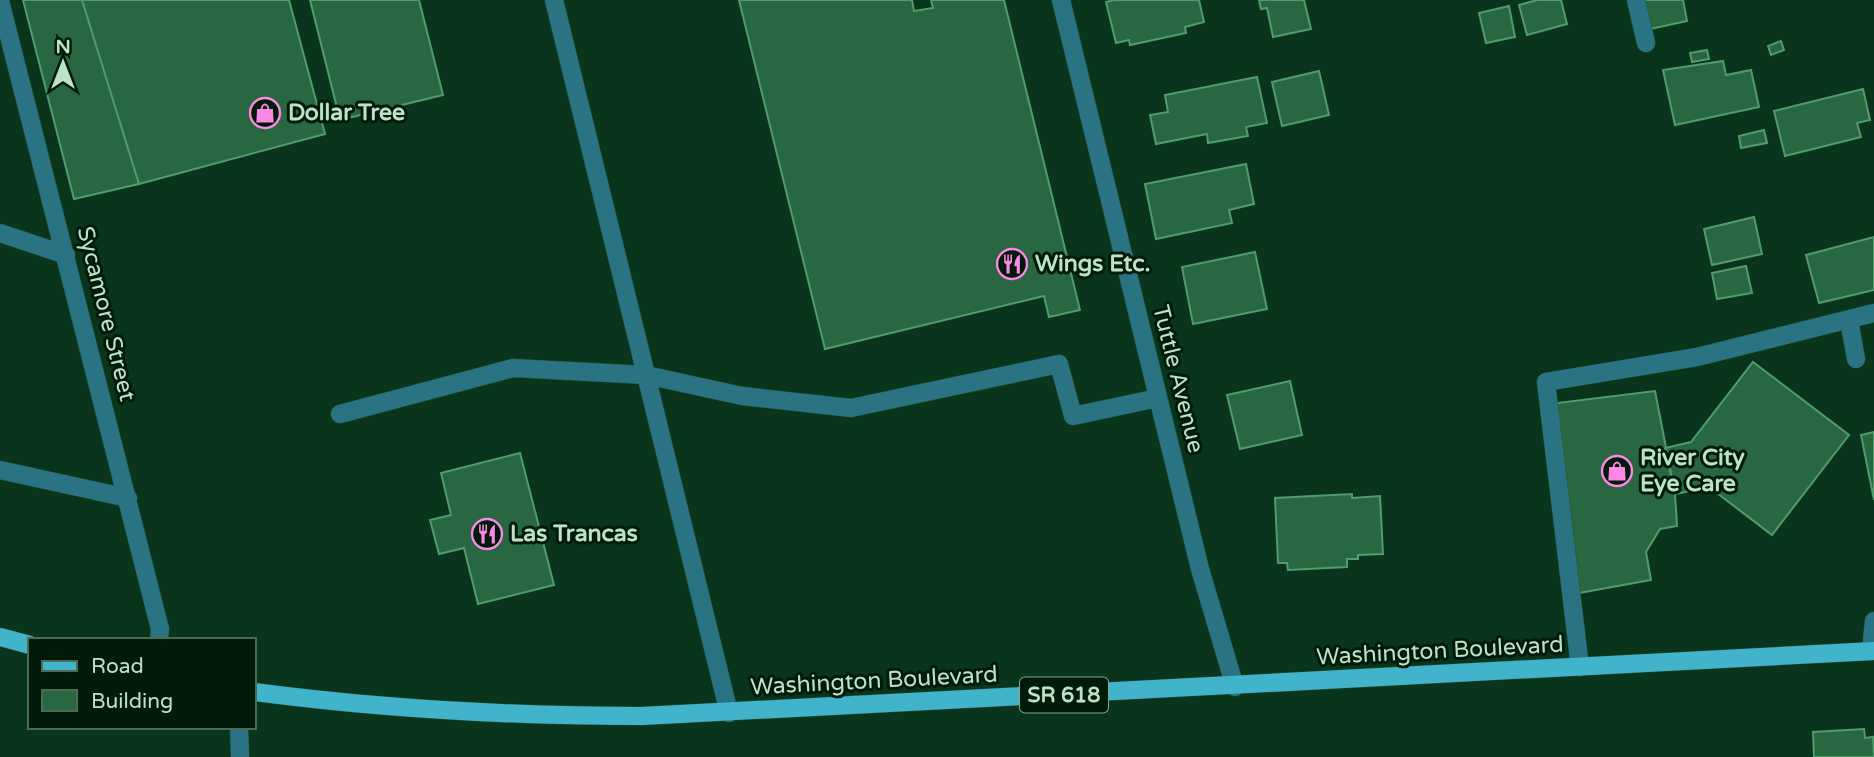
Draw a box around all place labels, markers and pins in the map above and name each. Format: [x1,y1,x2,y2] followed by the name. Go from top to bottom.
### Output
[248,96,282,130] shop icon: Dollar Tree
[288,99,405,127] place label: Dollar Tree
[995,247,1029,281] restaurant icon: Wings Etc.
[1035,250,1150,278] place label: Wings Etc.
[1640,444,1745,498] place label: River City Eye Care
[1600,454,1634,488] shop icon: River City Eye Care
[470,517,504,551] restaurant icon: Las Trancas
[510,520,638,548] place label: Las Trancas

